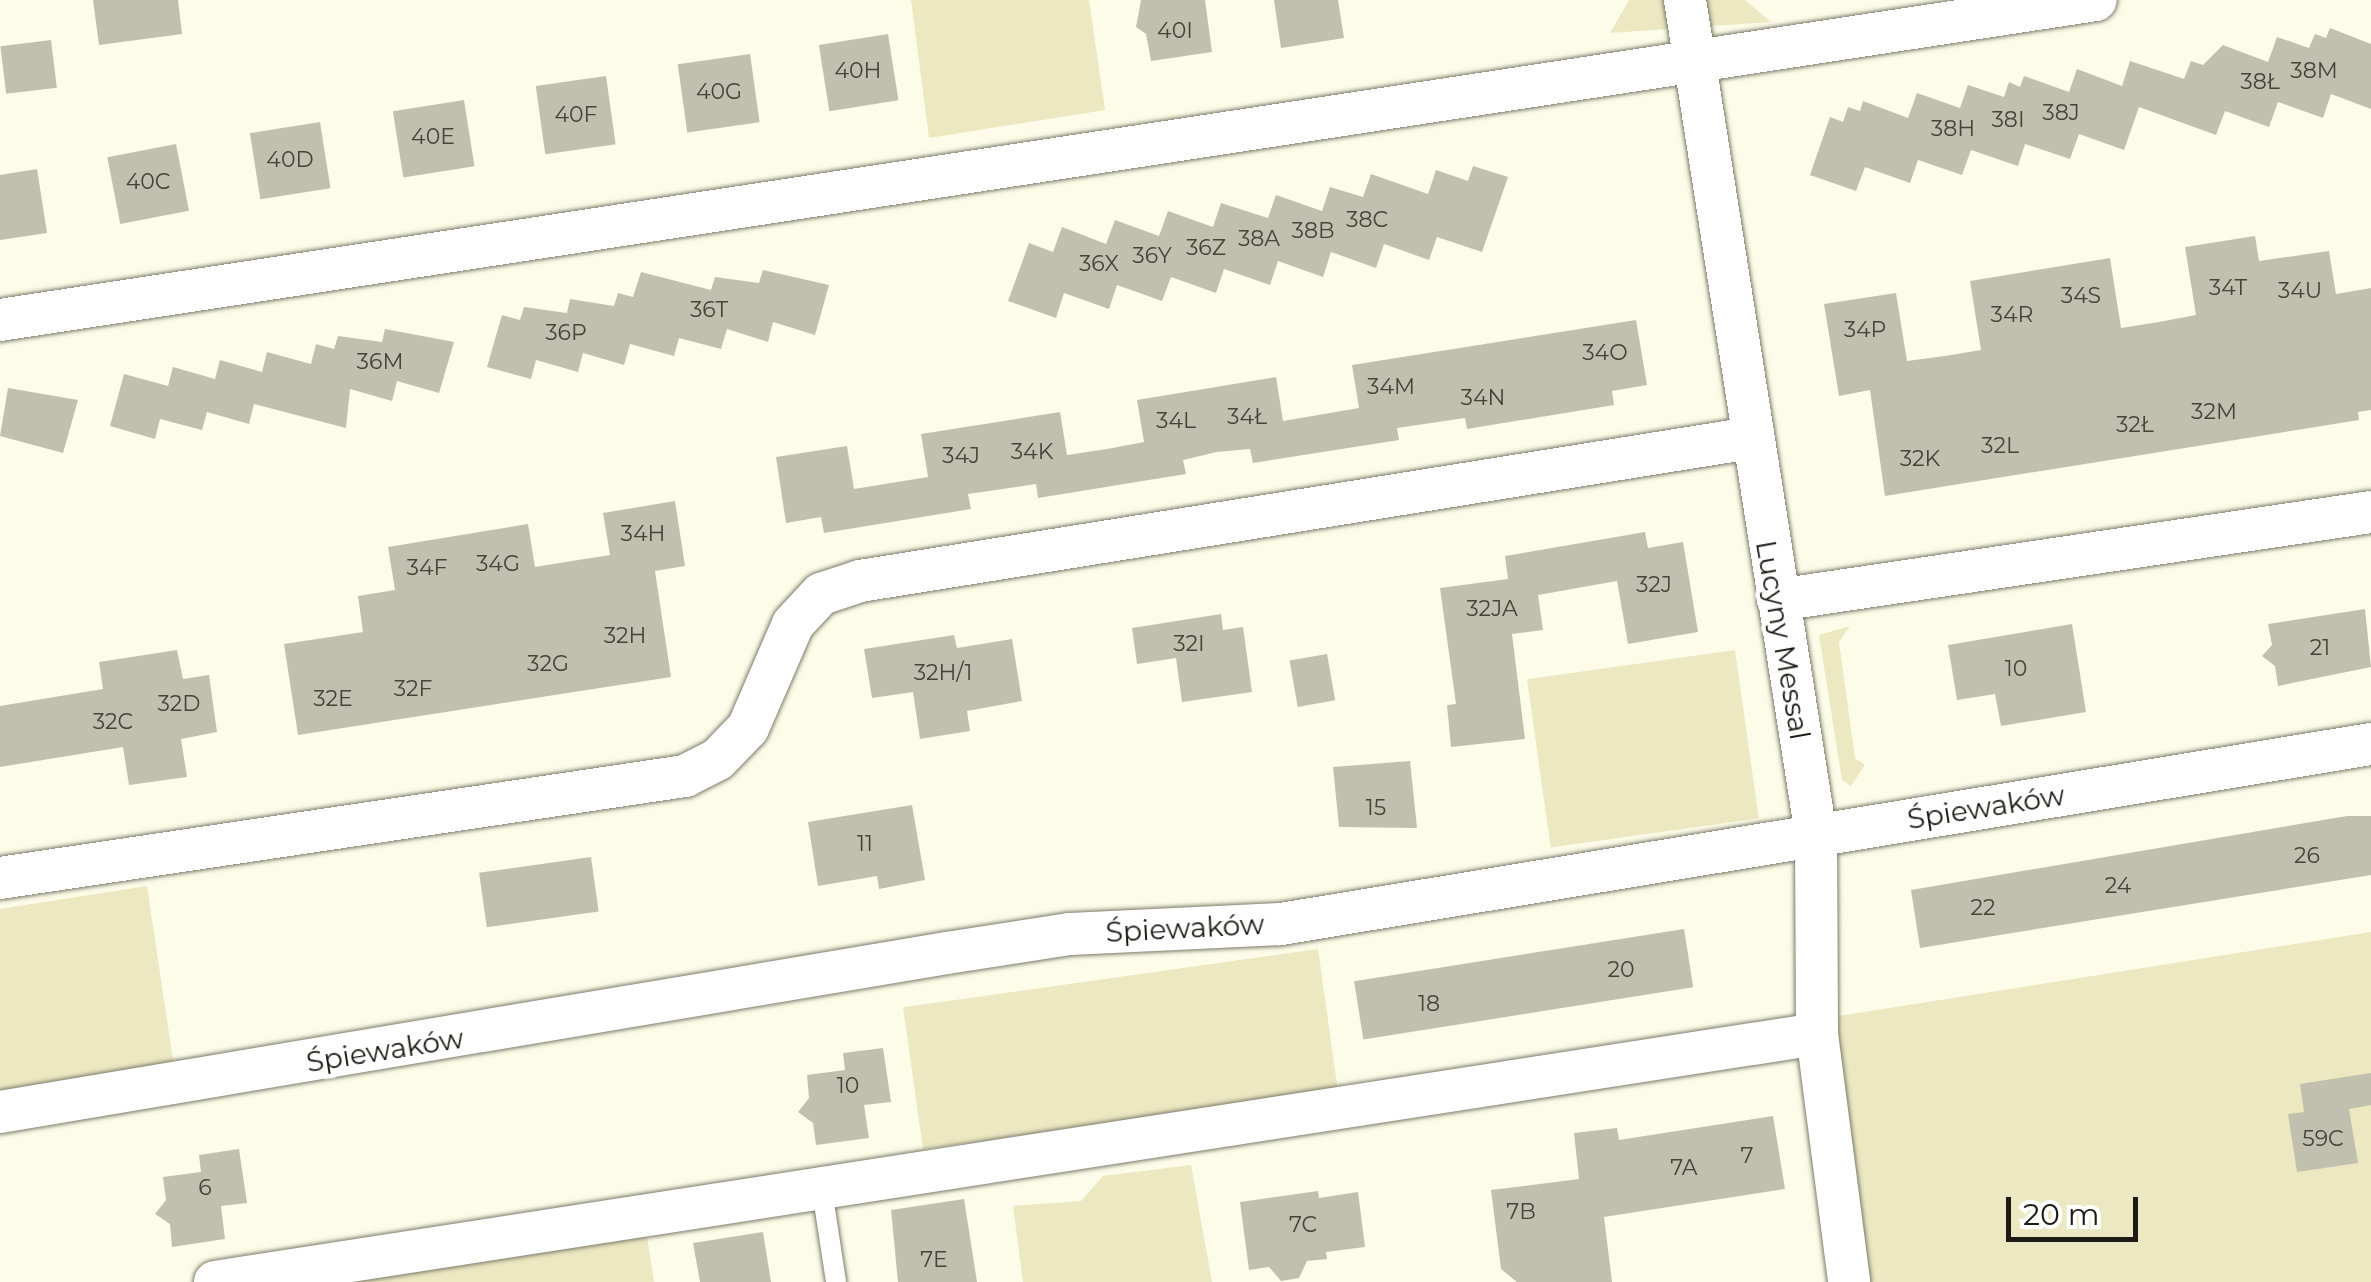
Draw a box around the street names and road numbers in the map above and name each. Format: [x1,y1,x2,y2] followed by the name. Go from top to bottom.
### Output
[1749,538,1817,742] street label: Lucyny Messal
[1905,778,2067,836] street label: Śpiewaków
[1105,907,1265,949] street label: Śpiewaków
[304,1021,466,1079] street label: Śpiewaków

